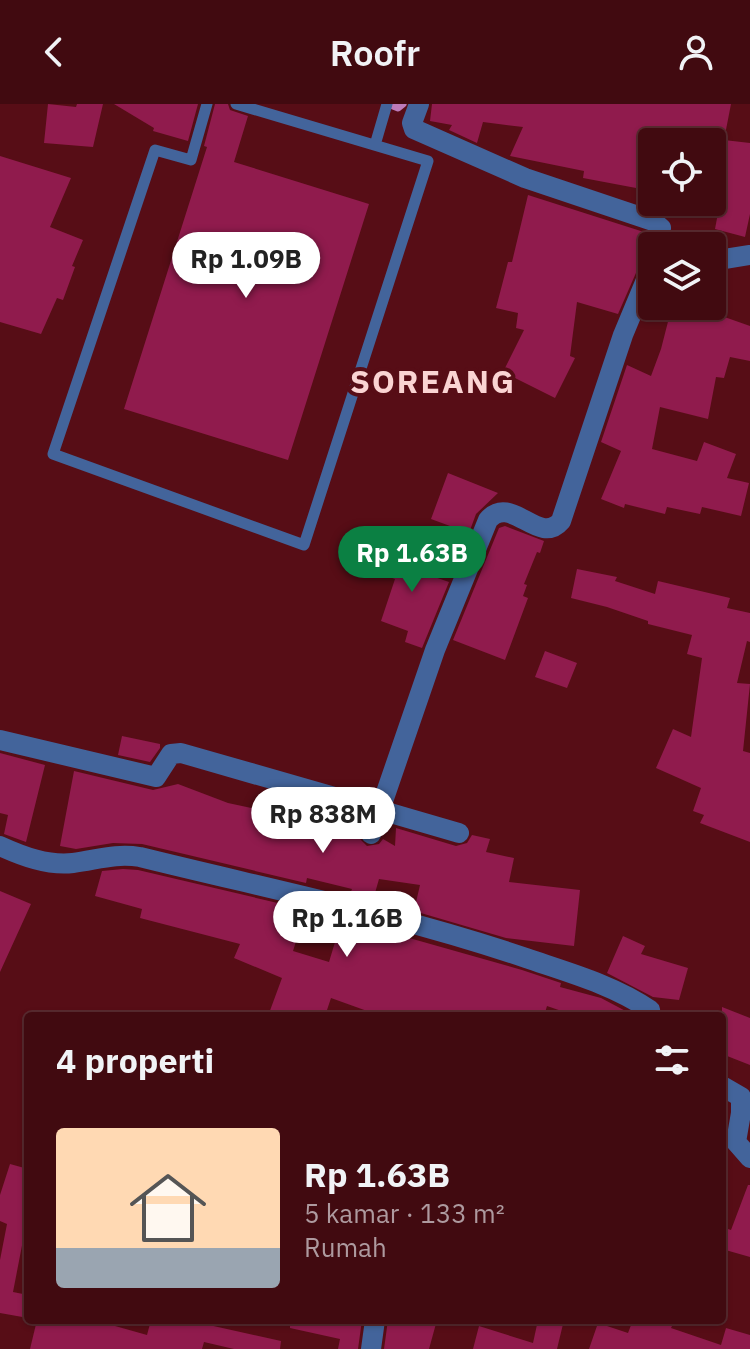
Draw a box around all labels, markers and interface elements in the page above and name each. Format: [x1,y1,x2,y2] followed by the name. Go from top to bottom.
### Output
[330,29,420,76] text: Roofr
[32,30,76,74] icon: back
[674,30,718,74] icon: person
[638,128,726,320] map controls
[638,128,726,216] button: locate
[163,232,329,300] pin: Rp 1.09B
[638,232,726,320] button: layers
[190,241,302,275] text: Rp 1.09B
[350,360,516,402] district label: SOREANG
[329,526,495,594] pin: Rp 1.63B
[356,535,468,569] text: Rp 1.63B
[249,787,397,855] pin: Rp 838M
[269,796,377,830] text: Rp 838M
[264,891,430,959] pin: Rp 1.16B
[291,900,403,934] text: Rp 1.16B
[56,1038,214,1082] text: 4 properti
[650,1038,694,1082] icon: filters
[304,1152,450,1196] text: Rp 1.63B
[120,1160,216,1256] icon: home
[304,1196,505,1230] text: 5 kamar · 133 m²
[304,1230,387,1264] text: Rumah

